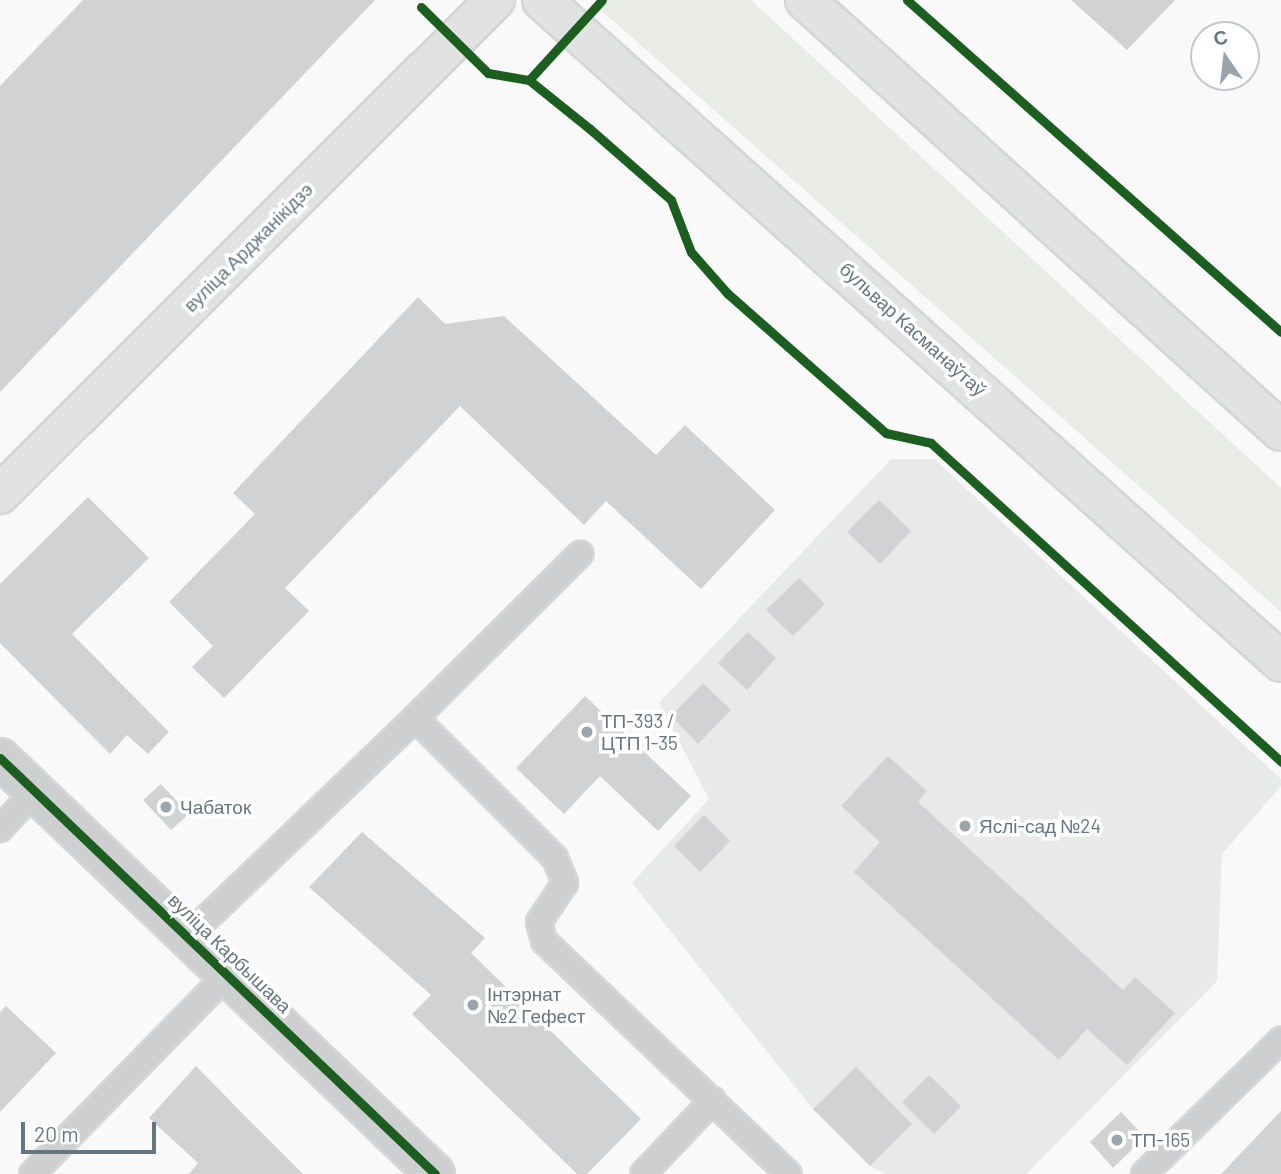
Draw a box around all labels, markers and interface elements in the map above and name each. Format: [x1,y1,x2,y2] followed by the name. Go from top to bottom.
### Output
[1190,21,1260,91] north arrow
[1211,24,1230,50] text: С
[179,178,317,316] street label: вуліца Арджанікідзэ
[835,257,991,401] street label: бульвар Касманаўтаў
[601,710,678,754] place label: ТП-393 / ЦТП 1-35
[579,724,595,740] marker: ТП-393 / ЦТП 1-35
[180,796,251,818] place label: Чабаток
[158,799,174,815] marker: Чабаток
[979,815,1101,837] place label: Яслі-сад №24
[957,818,973,834] marker: Яслі-сад №24
[164,888,296,1018] street label: вуліца Карбышава
[487,983,585,1027] place label: Інтэрнат №2 Гефест
[465,997,481,1013] marker: Інтэрнат №2 Гефест
[24,1108,159,1152] scale bar
[34,1121,79,1146] text: 20 m
[1131,1129,1190,1151] place label: ТП-165
[1109,1132,1125,1148] marker: ТП-165

